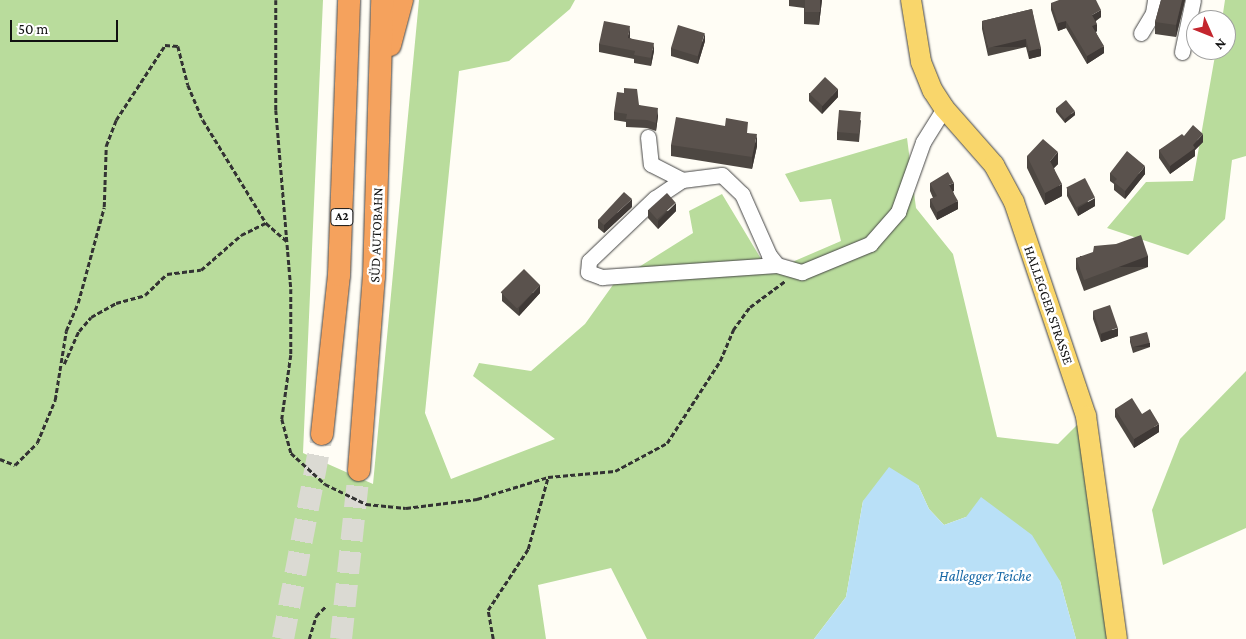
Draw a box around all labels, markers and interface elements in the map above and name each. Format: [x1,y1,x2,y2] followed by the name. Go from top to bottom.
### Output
[12,10,120,42] scale bar
[1186,10,1236,60] north arrow
[18,21,48,37] text: 50 m
[1212,36,1230,54] text: N
[366,187,386,283] street label: SÜD AUTOBAHN
[330,208,354,226] road number: A2
[1021,243,1077,367] street label: HALLEGGER STRASSE
[939,568,1031,586] water label: Hallegger Teiche

